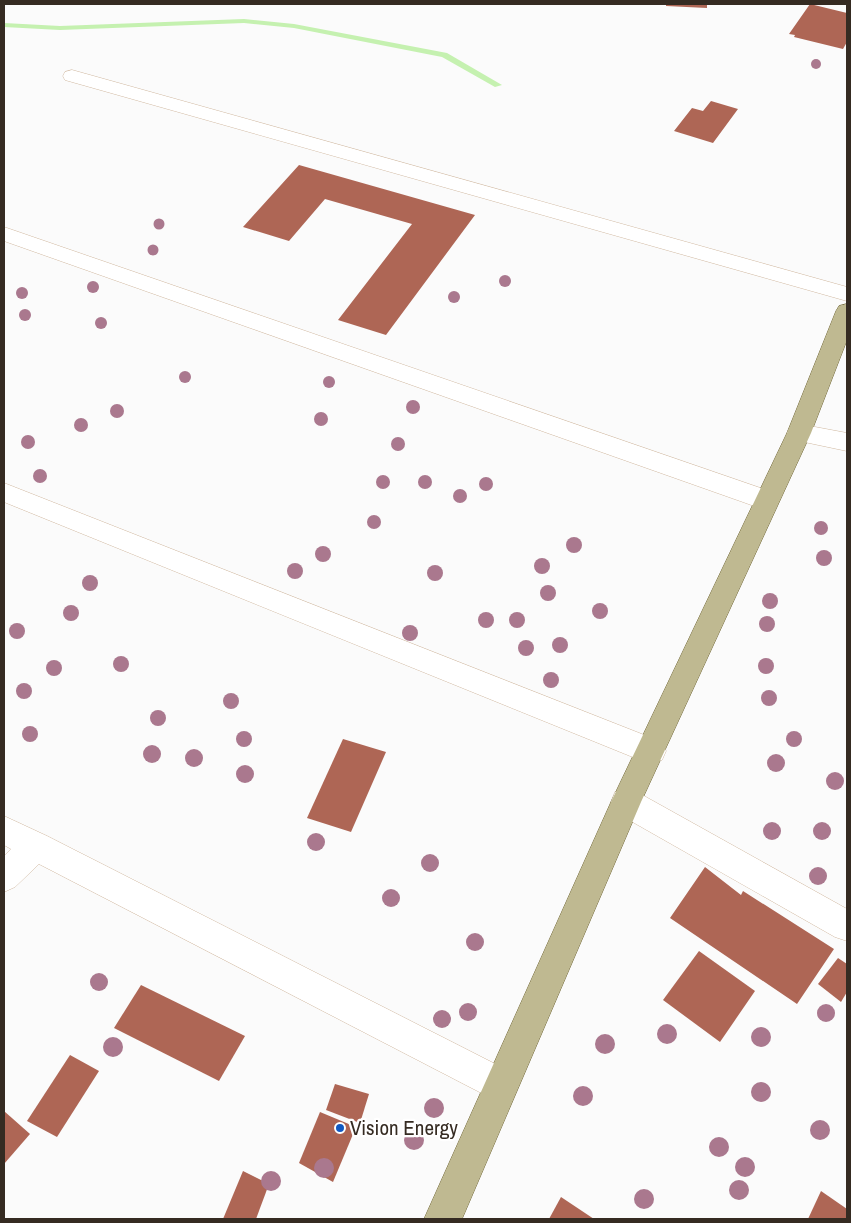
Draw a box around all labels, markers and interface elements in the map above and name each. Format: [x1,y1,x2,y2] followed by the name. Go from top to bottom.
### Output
[350,1113,458,1142] place label: Vision Energy
[334,1122,346,1134] marker: Vision Energy

